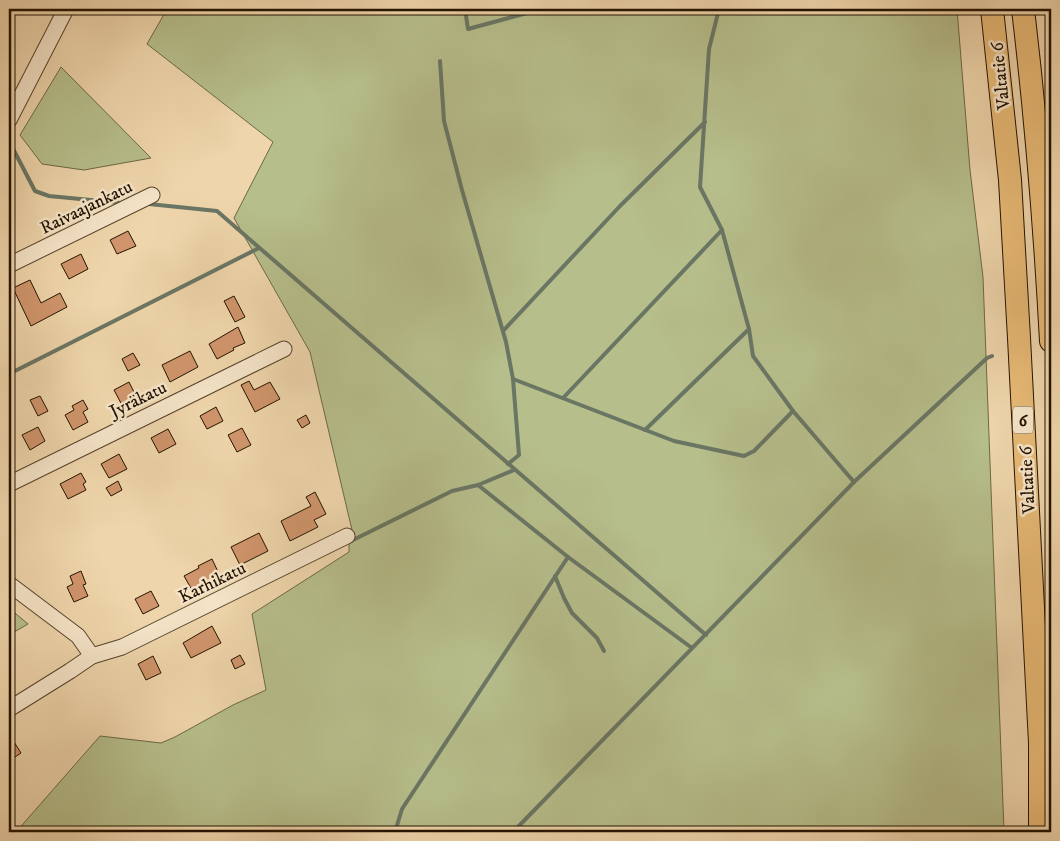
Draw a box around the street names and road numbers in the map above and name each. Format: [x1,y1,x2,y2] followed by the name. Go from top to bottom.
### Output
[986,40,1016,112] street label: Valtatie 6
[37,176,136,240] street label: Raivaajankatu
[105,377,171,424] street label: Jyräkatu
[1013,406,1033,434] road number: 6
[1015,445,1041,515] street label: Valtatie 6
[175,557,250,609] street label: Karhikatu

